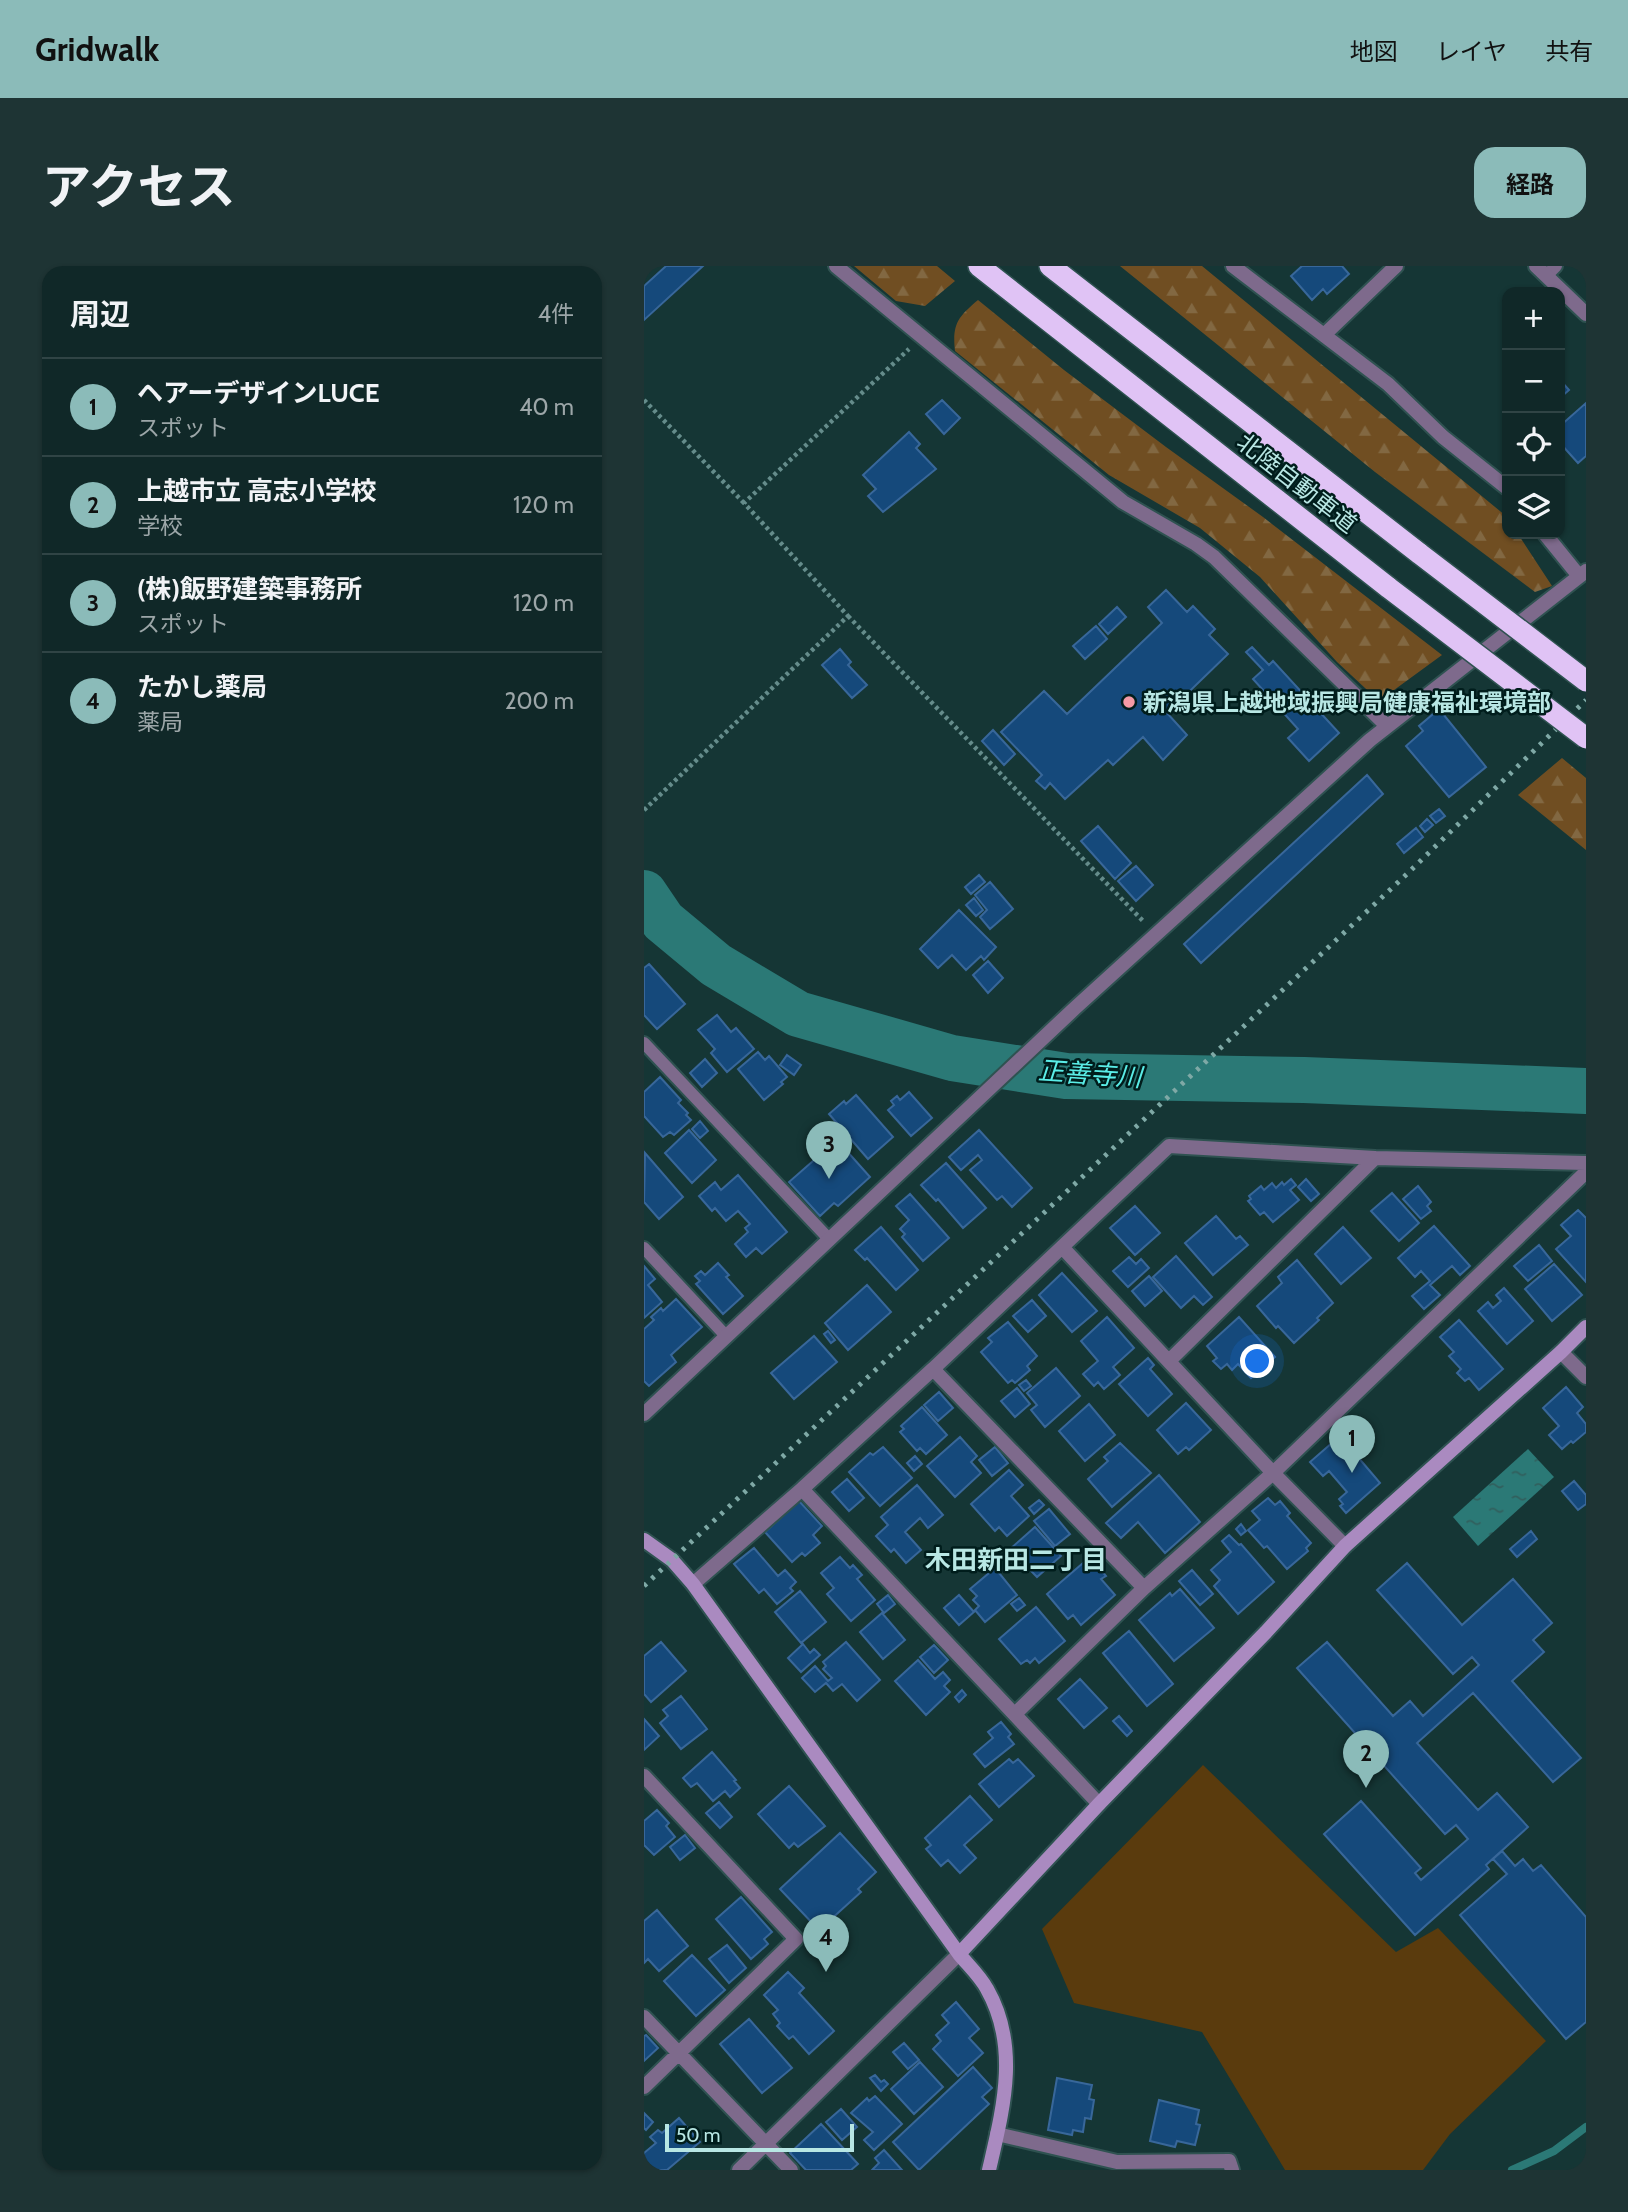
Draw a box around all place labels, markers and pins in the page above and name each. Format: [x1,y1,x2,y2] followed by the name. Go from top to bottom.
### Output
[1143,688,1551,717] place label: 新潟県上越地域振興局健康福祉環境部
[1121,694,1137,710] marker: 新潟県上越地域振興局健康福祉環境部
[806,1121,852,1179] pin: 3
[1329,1415,1375,1473] pin: 1
[1343,1730,1389,1788] pin: 2
[803,1914,849,1972] pin: 4

